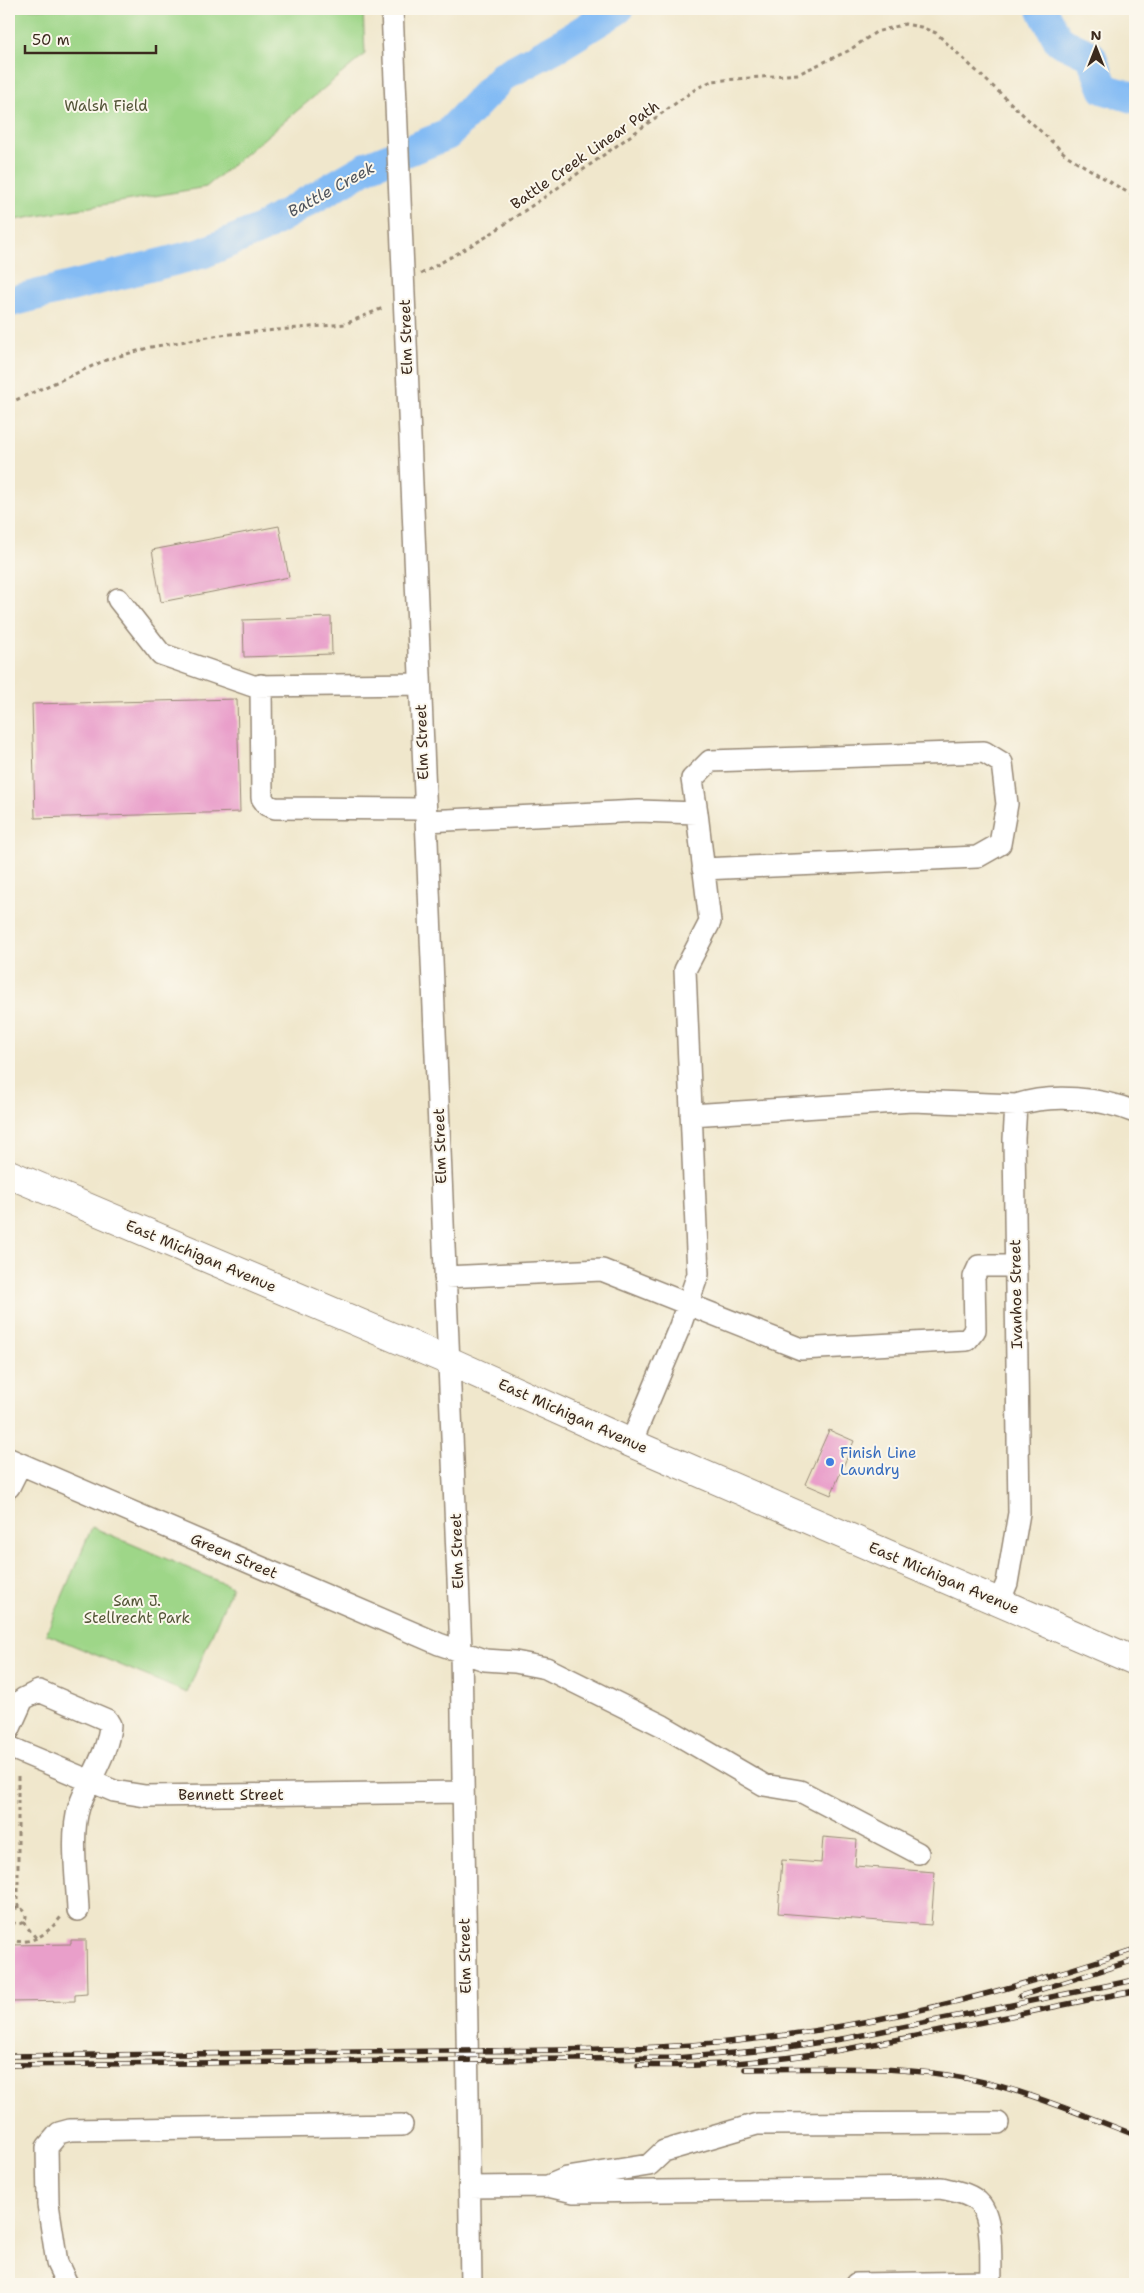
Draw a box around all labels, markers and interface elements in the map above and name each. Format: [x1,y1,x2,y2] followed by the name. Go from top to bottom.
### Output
[25,22,156,54] scale bar
[1072,22,1122,72] north arrow
[1090,26,1102,44] text: N
[32,30,70,50] text: 50 m
[64,96,148,116] park label: Walsh Field
[507,96,663,214] street label: Battle Creek Linear Path
[284,157,378,222] water label: Battle Creek
[395,299,417,375] street label: Elm Street
[411,704,433,780] street label: Elm Street
[429,1108,451,1184] street label: Elm Street
[123,1215,279,1297] street label: East Michigan Avenue
[1005,1239,1027,1349] street label: Ivanhoe Street
[495,1374,651,1458] street label: East Michigan Avenue
[840,1443,916,1480] place label: Finish Line Laundry
[824,1456,836,1468] marker: Finish Line Laundry
[446,1513,468,1589] street label: Elm Street
[187,1529,281,1583] street label: Green Street
[866,1537,1022,1619] street label: East Michigan Avenue
[84,1591,190,1628] park label: Sam J. Stellrecht Park
[178,1785,284,1805] street label: Bennett Street
[454,1918,476,1994] street label: Elm Street

